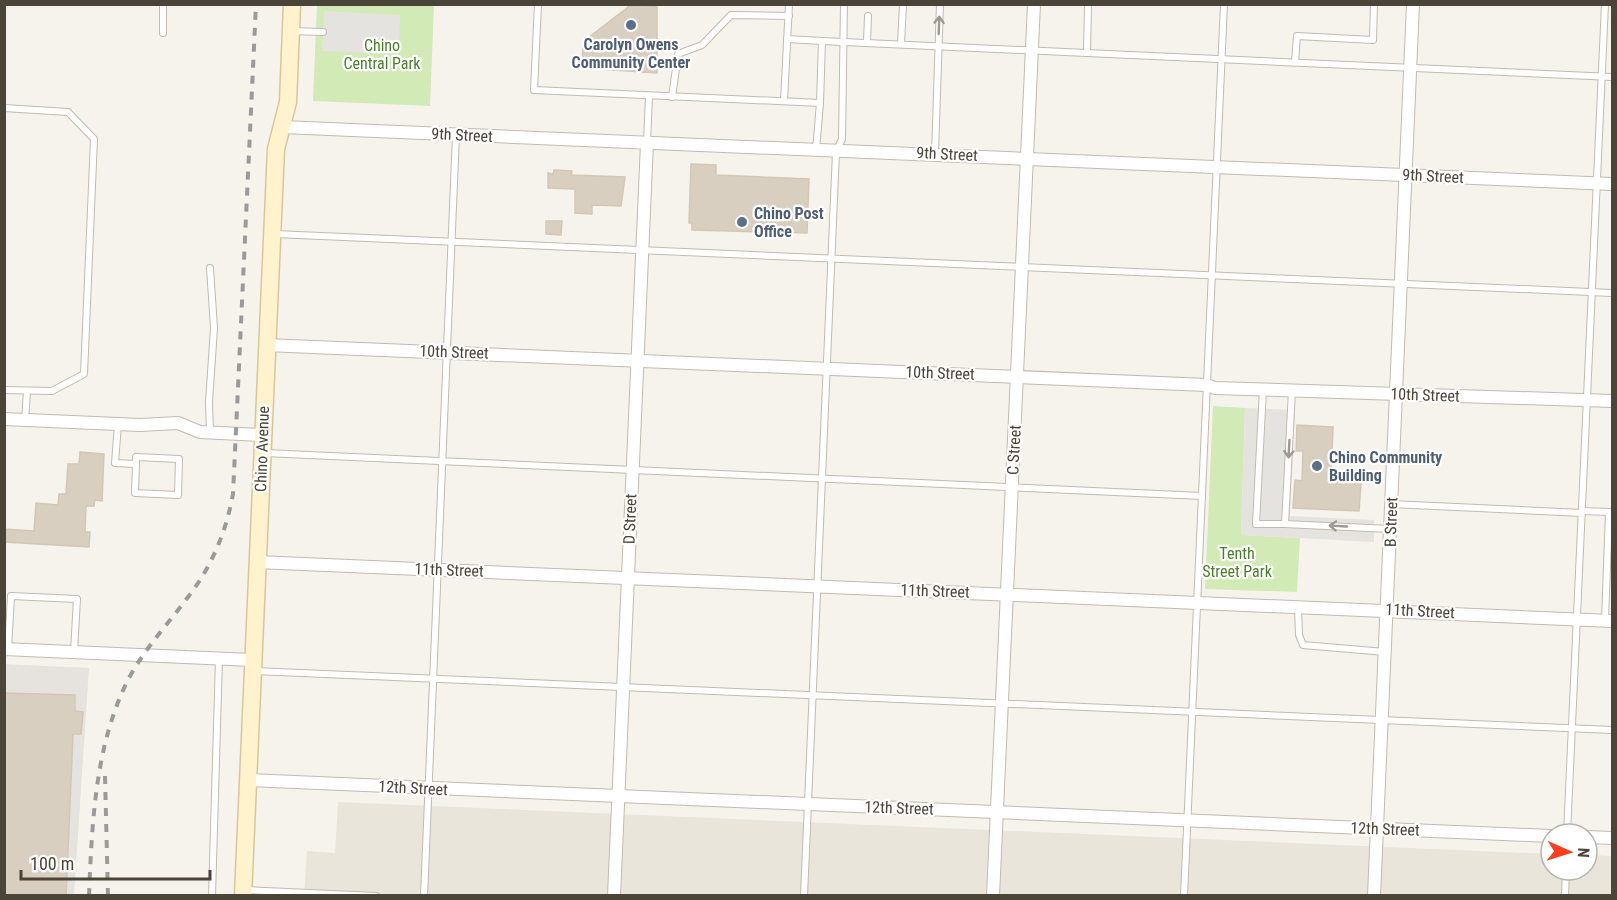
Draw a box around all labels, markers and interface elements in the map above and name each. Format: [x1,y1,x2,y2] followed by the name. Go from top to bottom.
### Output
[933,15,945,35] one-way arrow
[624,18,638,32] marker: Carolyn Owens Community Center
[572,35,690,72] place label: Carolyn Owens Community Center
[343,36,421,73] park label: Chino Central Park
[431,124,493,146] street label: 9th Street
[916,143,978,165] street label: 9th Street
[1402,165,1464,187] street label: 9th Street
[754,204,824,241] place label: Chino Post Office
[735,215,749,229] marker: Chino Post Office
[419,341,489,363] street label: 10th Street
[905,362,975,384] street label: 10th Street
[1390,384,1460,406] street label: 10th Street
[251,406,273,492] street label: Chino Avenue
[1003,424,1025,476] street label: C Street
[1283,438,1294,458] one-way arrow
[1329,448,1442,485] place label: Chino Community Building
[1310,459,1324,473] marker: Chino Community Building
[620,493,640,544] street label: D Street
[1381,496,1401,547] street label: B Street
[1328,521,1348,532] one-way arrow
[1202,544,1273,581] park label: Tenth Street Park
[414,559,484,581] street label: 11th Street
[900,580,970,602] street label: 11th Street
[1385,600,1455,622] street label: 11th Street
[378,777,448,799] street label: 12th Street
[864,797,934,819] street label: 12th Street
[1350,818,1420,840] street label: 12th Street
[1539,822,1599,882] north arrow
[21,843,210,881] scale bar
[1574,847,1593,858] text: N
[30,853,74,874] text: 100 m

